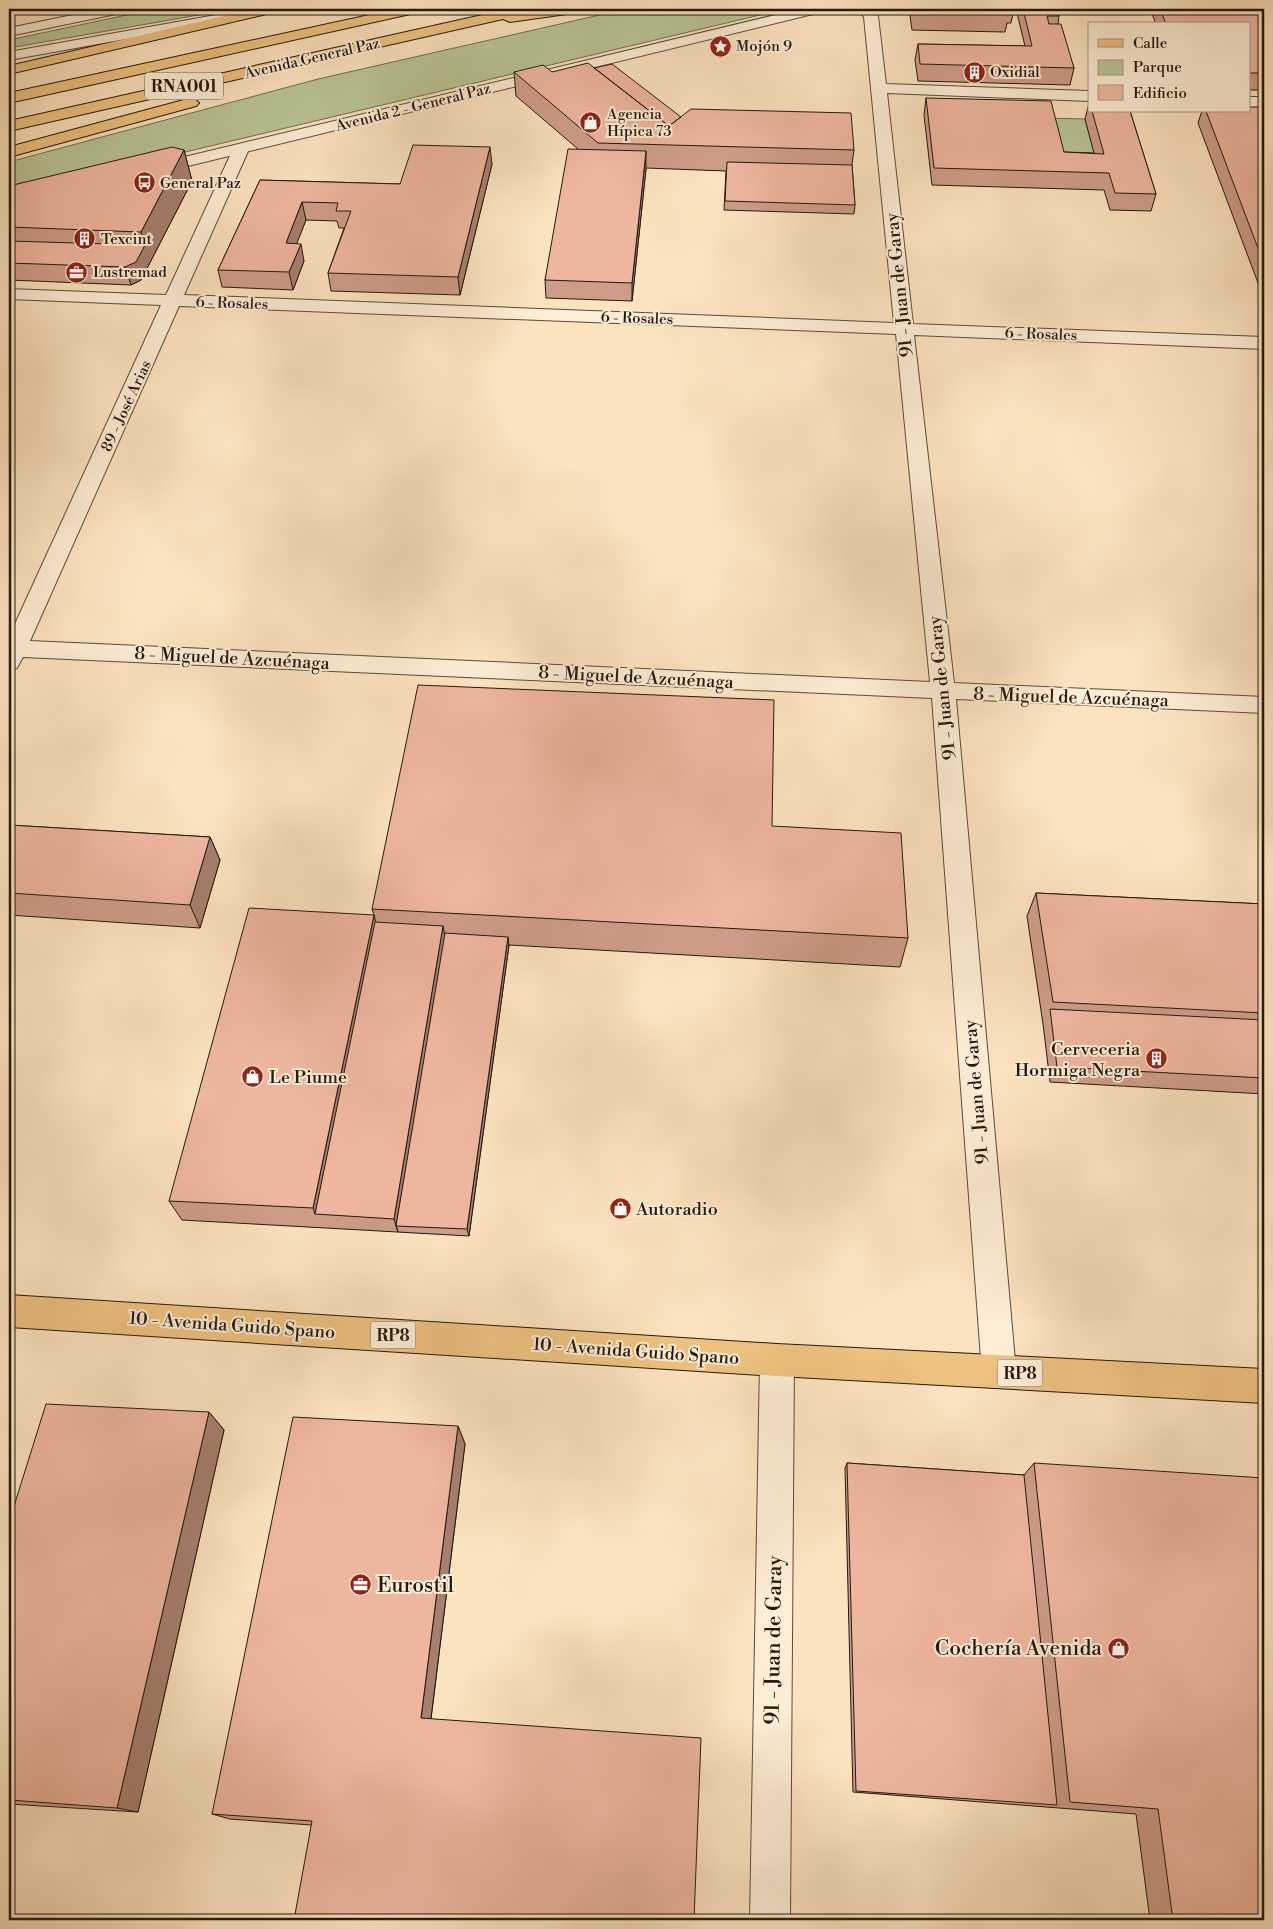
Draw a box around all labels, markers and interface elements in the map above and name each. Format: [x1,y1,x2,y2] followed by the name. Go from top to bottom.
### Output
[1088,22,1250,112] legend
[242,34,382,84] street label: Avenida General Paz
[708,34,732,58] place icon: Mojón 9
[1133,34,1167,53] text: Calle
[736,37,792,56] place label: Mojón 9
[1133,58,1182,77] text: Parque
[962,60,986,84] building icon: Oxidial
[990,63,1040,82] place label: Oxidial
[145,72,223,100] road number: RNA001
[333,79,493,136] street label: Avenida 2 - General Paz
[1133,84,1187,103] text: Edificio
[606,105,672,141] place label: Agencia Hípica 73
[579,111,603,135] shop icon: Agencia Hípica 73
[132,171,156,195] bus stop icon: General Paz
[160,174,241,193] place label: General Paz
[880,211,919,358] street label: 91 - Juan de Garay
[73,227,97,251] building icon: Texcint
[101,230,152,249] place label: Texcint
[65,260,89,284] office icon: Lustremad
[93,263,167,282] place label: Lustremad
[195,293,269,314] street label: 6 - Rosales
[600,308,674,329] street label: 6 - Rosales
[1004,324,1078,345] street label: 6 - Rosales
[97,357,156,455] street label: 89 - José Arias
[923,614,962,761] street label: 91 - Juan de Garay
[134,642,331,675] street label: 8 - Miguel de Azcuénaga
[538,661,735,694] street label: 8 - Miguel de Azcuénaga
[973,683,1170,712] street label: 8 - Miguel de Azcuénaga
[959,1019,994,1165] street label: 91 - Juan de Garay
[1015,1038,1141,1082] place label: Cerveceria Hormiga Negra
[1144,1047,1168,1071] building icon: Cerveceria Hormiga Negra
[241,1065,265,1089] shop icon: Le Piume
[269,1066,347,1089] place label: Le Piume
[608,1197,632,1221] shop icon: Autoradio
[635,1198,718,1221] place label: Autoradio
[128,1307,336,1344] street label: 10 - Avenida Guido Spano
[370,1322,416,1348] road number: RP8
[532,1333,740,1370] street label: 10 - Avenida Guido Spano
[998,1360,1042,1386] road number: RP8
[760,1554,788,1725] street label: 91 - Juan de Garay
[349,1573,373,1597] office icon: Eurostil
[377,1573,454,1599] place label: Eurostil
[935,1636,1102,1662] place label: Cochería Avenida
[1106,1636,1130,1660] shop icon: Cochería Avenida

